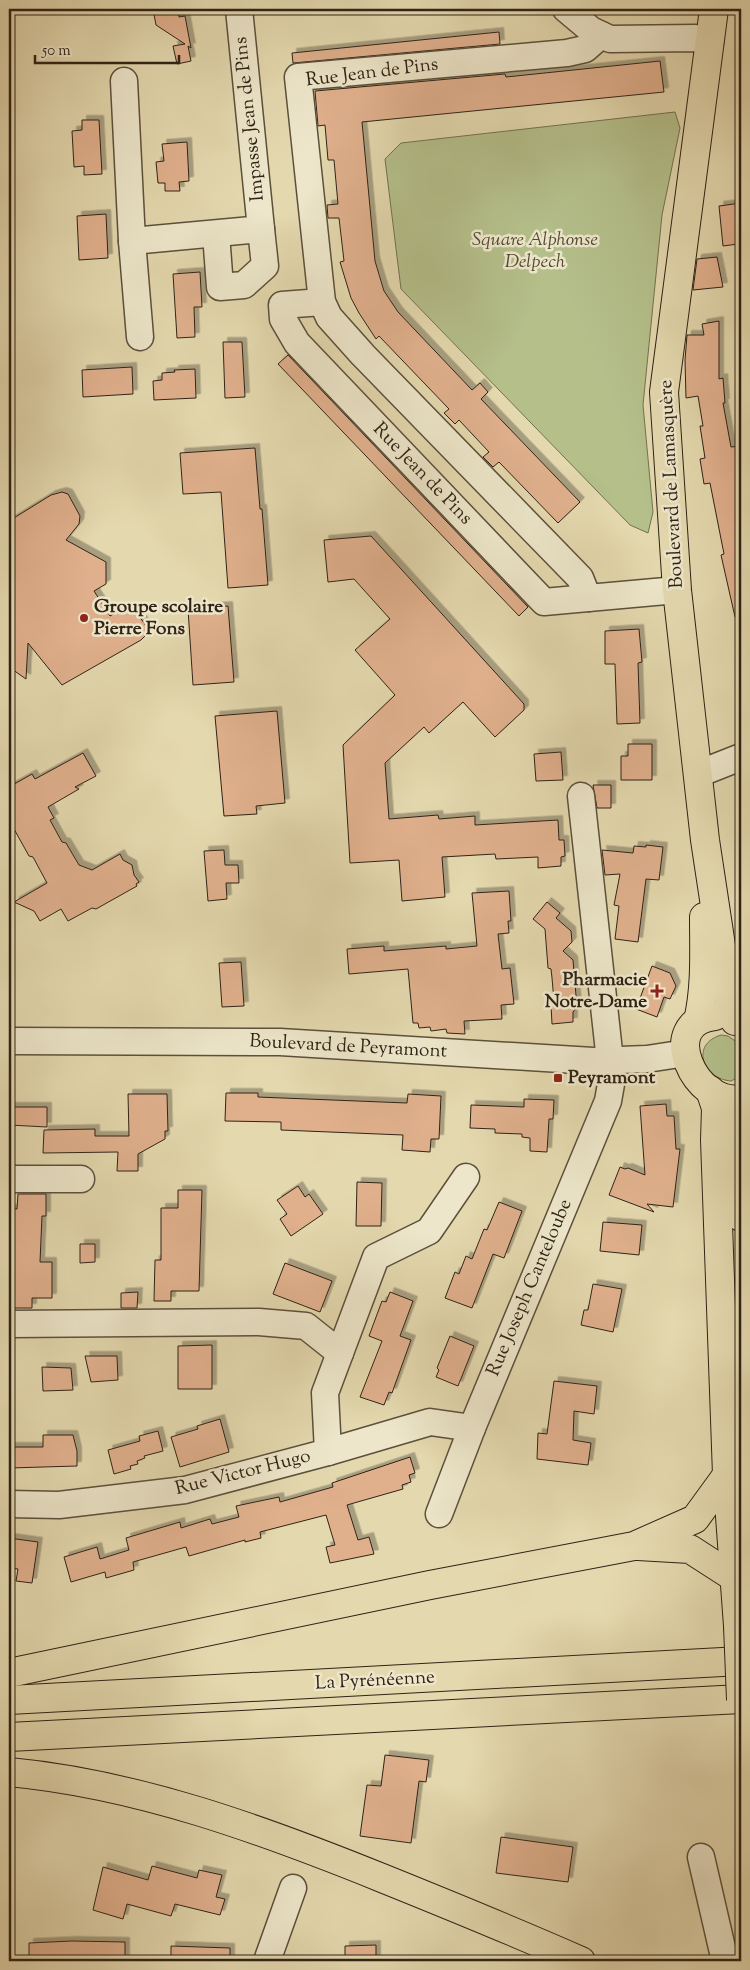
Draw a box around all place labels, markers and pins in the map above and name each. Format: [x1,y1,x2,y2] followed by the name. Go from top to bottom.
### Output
[94,594,223,643] place label: Groupe scolaire Pierre Fons
[78,612,90,624] marker: Groupe scolaire Pierre Fons
[545,967,647,1016] place label: Pharmacie Notre-Dame
[651,985,663,997] marker: Pharmacie Notre-Dame
[568,1065,656,1092] place label: Peyramont
[552,1072,564,1084] marker: Peyramont

